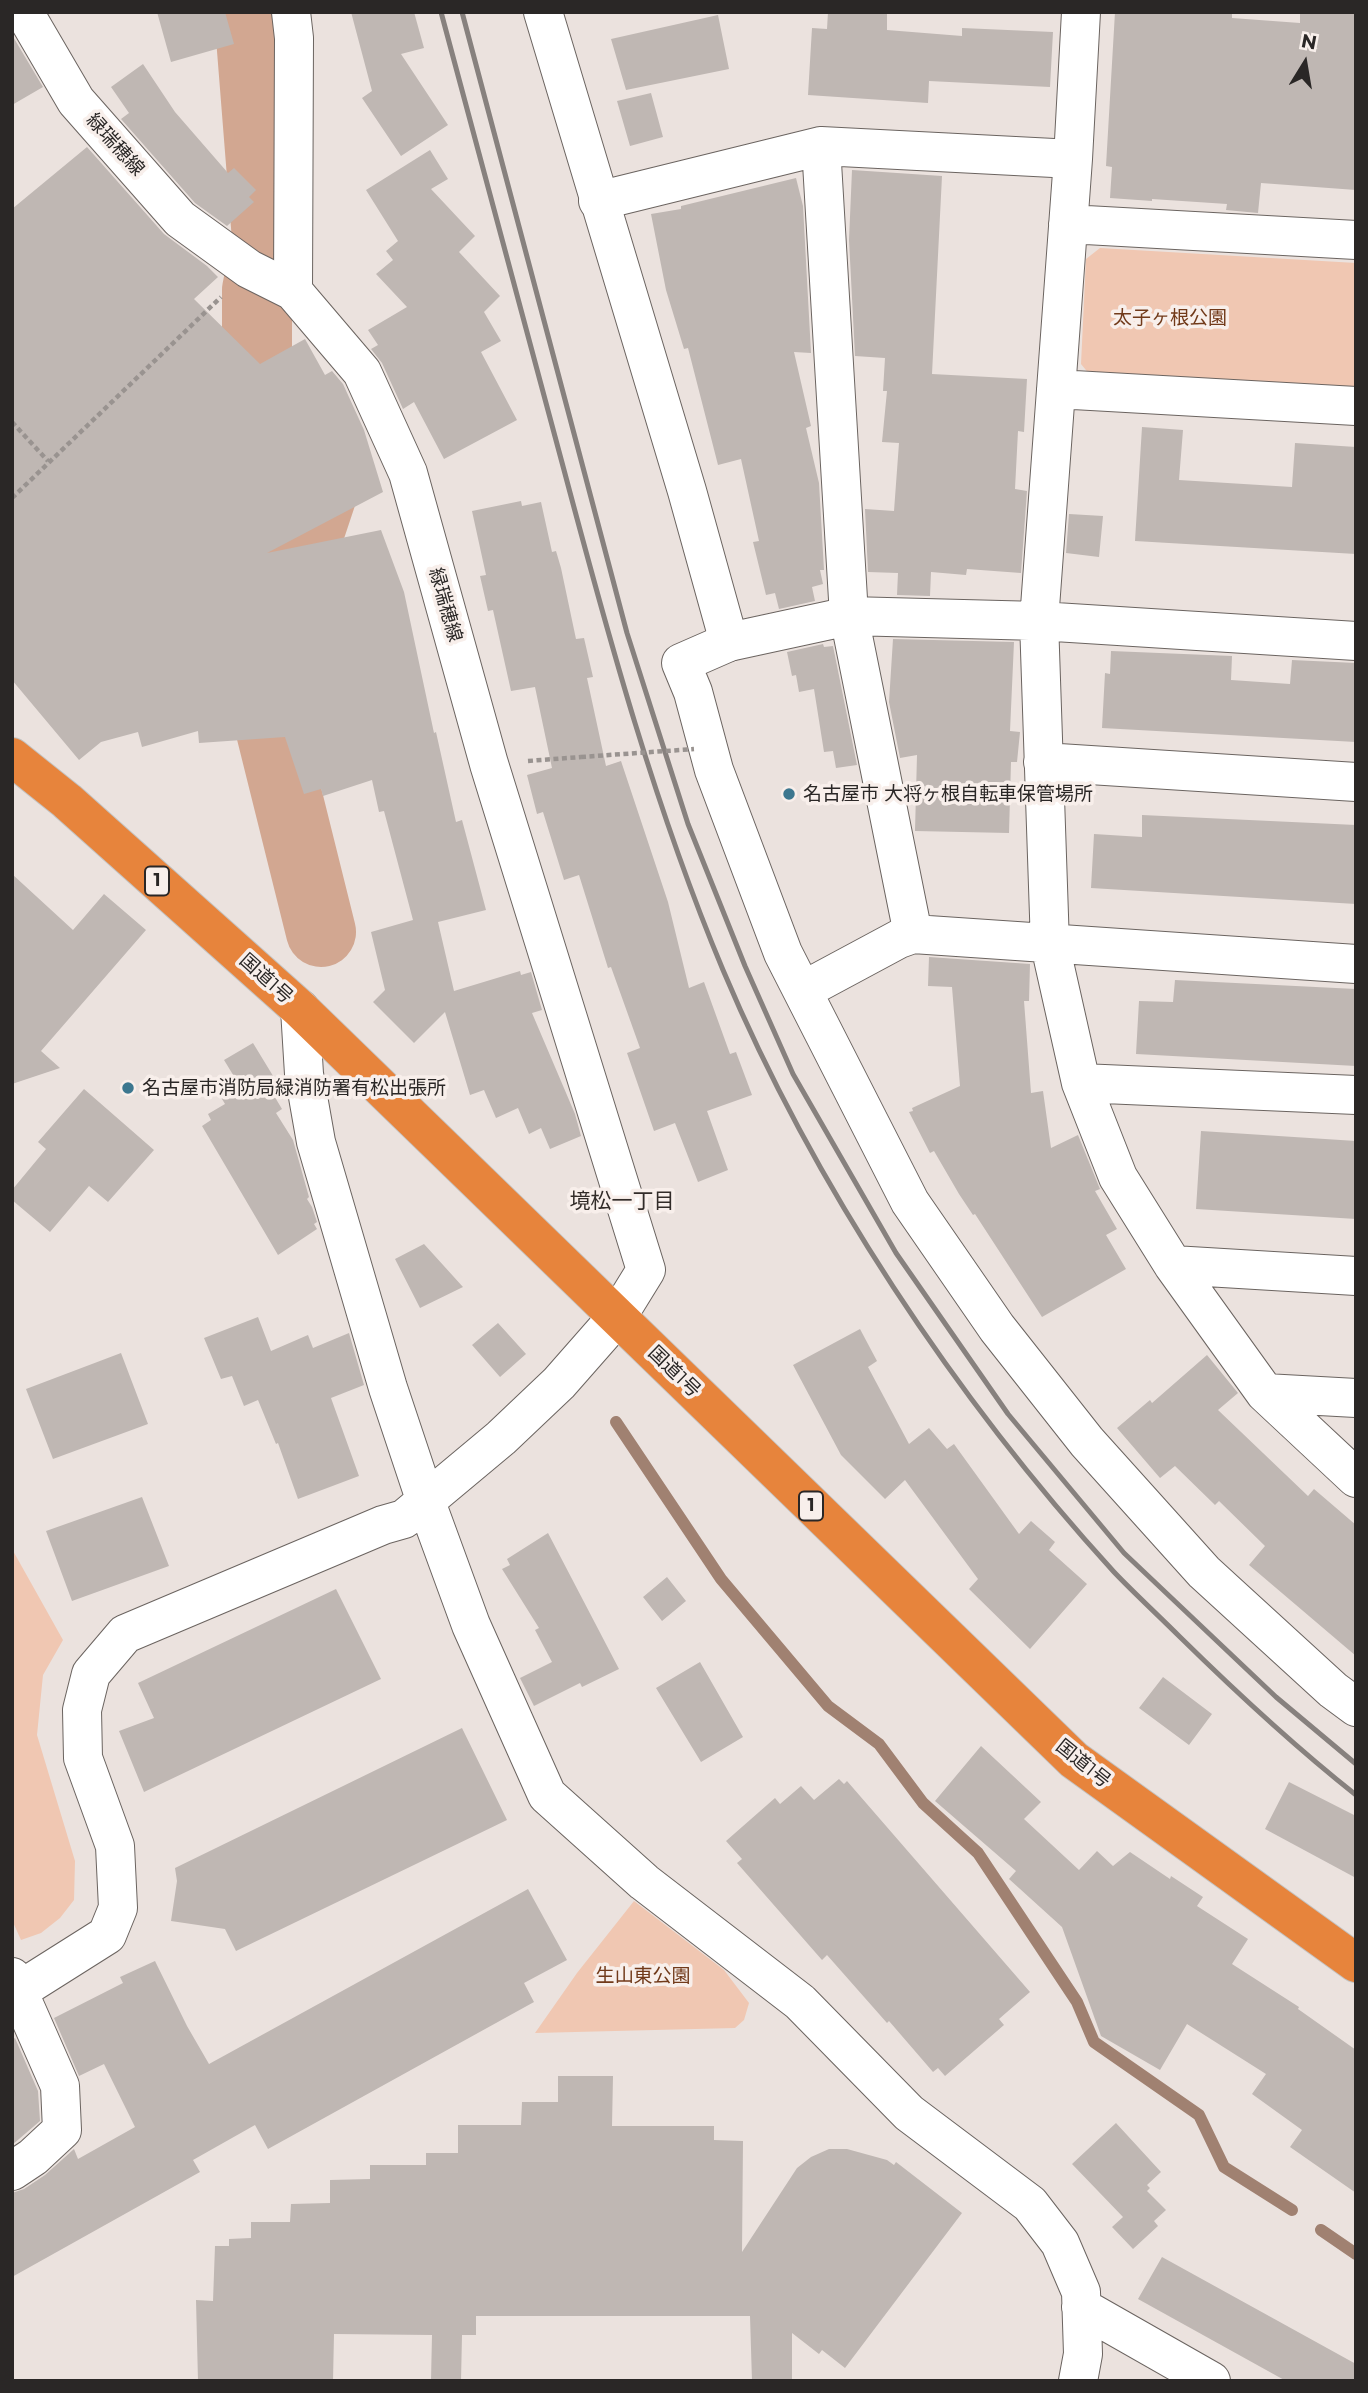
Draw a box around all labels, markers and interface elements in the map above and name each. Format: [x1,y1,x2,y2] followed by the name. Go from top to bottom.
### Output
[1270,28,1340,98] north arrow
[1299,29,1319,55] text: N
[81,109,149,181] street label: 緑瑞穂線
[1113,307,1227,329] park label: 太子ヶ根公園
[424,565,466,645] street label: 緑瑞穂線
[803,783,1093,805] place label: 名古屋市 大将ヶ根自転車保管場所
[781,786,797,802] marker: 名古屋市 大将ヶ根自転車保管場所
[145,866,169,896] road number: 1
[235,949,297,1009] street label: 国道1号
[142,1077,446,1099] place label: 名古屋市消防局緑消防署有松出張所
[120,1080,136,1096] marker: 名古屋市消防局緑消防署有松出張所
[570,1189,674,1215] district label: 境松一丁目
[643,1342,705,1402] street label: 国道1号
[799,1492,823,1520] road number: 1
[1051,1735,1115,1793] street label: 国道1号
[596,1965,690,1987] park label: 生山東公園

